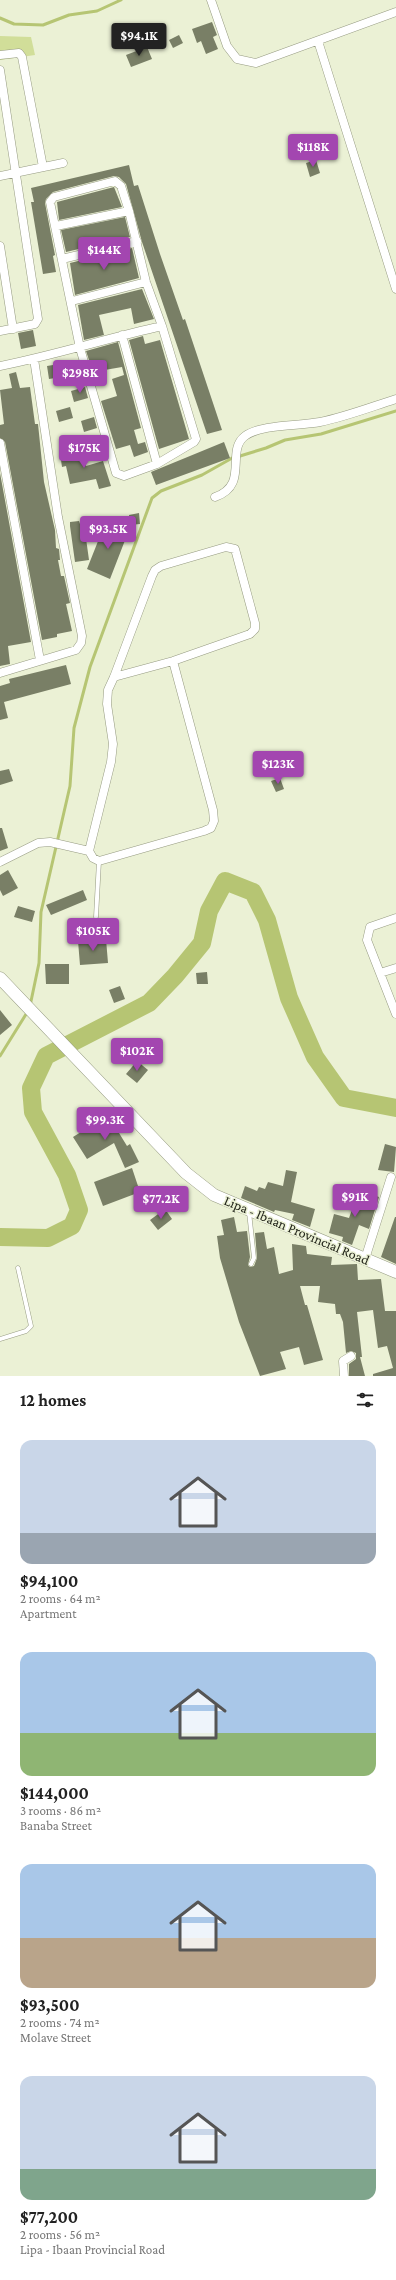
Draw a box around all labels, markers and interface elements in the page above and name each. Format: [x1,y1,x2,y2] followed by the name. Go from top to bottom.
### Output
[106,23,172,57] pin: $94.1K
[120,28,158,43] text: $94.1K
[285,134,341,168] pin: $118K
[297,139,329,154] text: $118K
[76,237,132,271] pin: $144K
[87,242,121,257] text: $144K
[52,360,108,394] pin: $298K
[62,365,98,380] text: $298K
[56,435,112,469] pin: $175K
[68,440,100,455] text: $175K
[75,516,141,550] pin: $93.5K
[89,521,127,536] text: $93.5K
[250,751,306,785] pin: $123K
[262,756,294,771] text: $123K
[65,918,121,952] pin: $105K
[76,923,110,938] text: $105K
[109,1038,165,1072] pin: $102K
[120,1043,154,1058] text: $102K
[72,1107,138,1141] pin: $99.3K
[86,1112,124,1127] text: $99.3K
[331,1184,379,1218] pin: $91K
[128,1186,194,1220] pin: $77.2K
[342,1189,368,1204] text: $91K
[143,1191,179,1206] text: $77.2K
[222,1192,373,1268] street label: Lipa - Ibaan Provincial Road
[354,1389,376,1411] icon: filters
[20,1391,86,1410] text: 12 homes
[162,1466,234,1538] icon: home
[20,1572,78,1591] text: $94,100
[20,1591,101,1606] text: 2 rooms · 64 m²
[20,1606,77,1621] text: Apartment
[162,1678,234,1750] icon: home
[20,1784,89,1803] text: $144,000
[20,1803,101,1818] text: 3 rooms · 86 m²
[20,1818,92,1833] text: Banaba Street
[162,1890,234,1962] icon: home
[20,1996,79,2015] text: $93,500
[20,2015,100,2030] text: 2 rooms · 74 m²
[20,2030,91,2045] text: Molave Street
[162,2102,234,2174] icon: home
[20,2208,78,2227] text: $77,200
[20,2227,100,2242] text: 2 rooms · 56 m²
[20,2242,165,2257] text: Lipa - Ibaan Provincial Road

